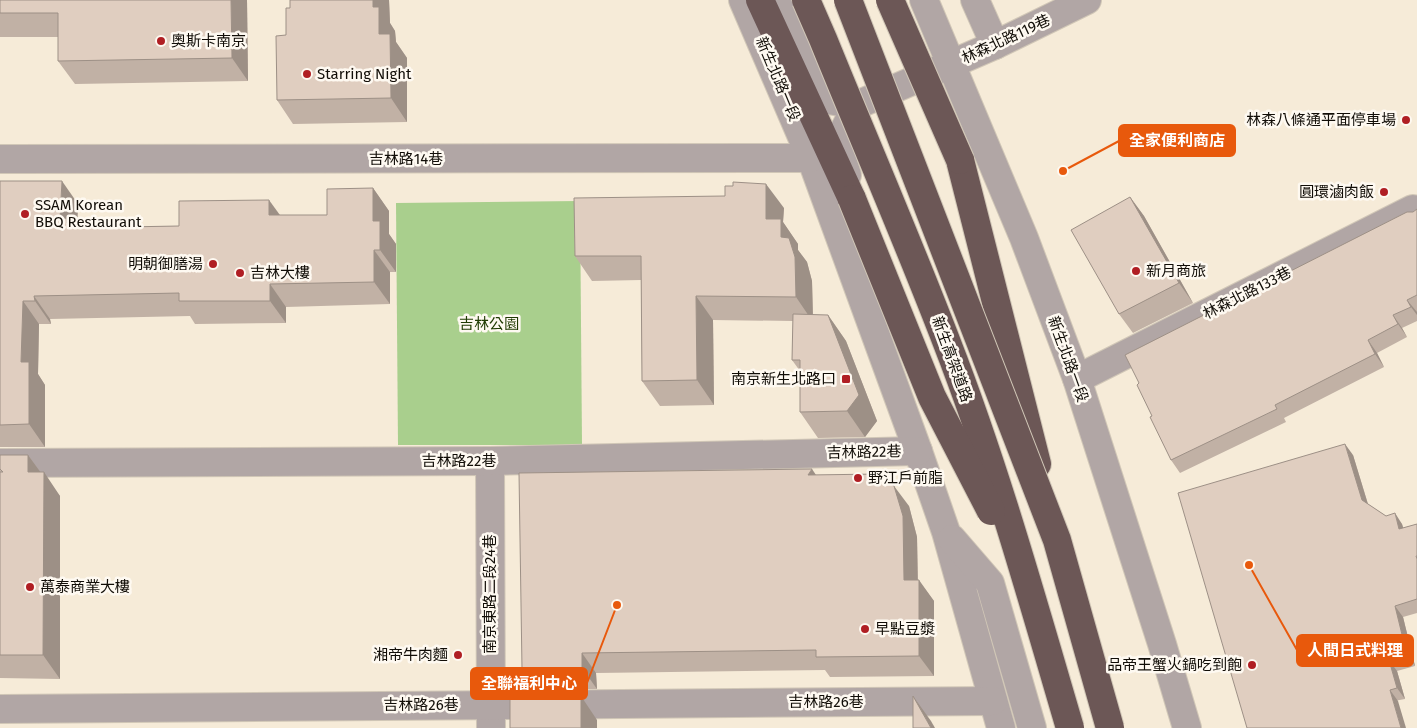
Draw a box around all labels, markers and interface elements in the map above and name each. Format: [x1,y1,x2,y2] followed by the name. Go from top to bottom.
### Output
[959,11,1053,67] street label: 林森北路119巷
[171,32,246,50] place label: 奧斯卡南京
[752,34,804,124] street label: 新生北路一段
[155,35,167,47] marker: 奧斯卡南京
[317,65,412,83] place label: Starring Night
[301,68,313,80] marker: Starring Night
[1246,111,1396,129] place label: 林森八條通平面停車場
[1400,114,1412,126] marker: 林森八條通平面停車場
[1119,125,1235,156] callout: 全家便利商店
[1129,131,1225,150] text: 全家便利商店
[369,150,443,168] street label: 吉林路14巷
[1299,183,1374,201] place label: 圓環滷肉飯
[1378,186,1390,198] marker: 圓環滷肉飯
[35,196,142,231] place label: SSAM Korean BBQ Restaurant
[19,208,31,220] marker: SSAM Korean BBQ Restaurant
[128,255,203,273] place label: 明朝御膳湯
[207,258,219,270] marker: 明朝御膳湯
[1146,262,1206,280] place label: 新月商旅
[1200,263,1294,323] street label: 林森北路133巷
[250,264,310,282] place label: 吉林大樓
[1130,265,1142,277] marker: 新月商旅
[234,267,246,279] marker: 吉林大樓
[928,314,976,404] street label: 新生高架道路
[1044,314,1092,404] street label: 新生北路一段
[459,315,519,333] park label: 吉林公園
[731,370,836,388] place label: 南京新生北路口
[840,373,852,385] marker: 南京新生北路口
[826,442,902,462] street label: 吉林路22巷
[422,452,496,470] street label: 吉林路22巷
[868,469,943,487] place label: 野江戶前脂
[852,472,864,484] marker: 野江戶前脂
[481,534,499,654] street label: 南京東路二段24巷
[40,578,130,596] place label: 萬泰商業大樓
[24,581,36,593] marker: 萬泰商業大樓
[875,620,935,638] place label: 早點豆漿
[859,623,871,635] marker: 早點豆漿
[1297,635,1413,666] callout: 人間日式料理
[1307,641,1403,660] text: 人間日式料理
[373,646,448,664] place label: 湘帝牛肉麵
[452,649,464,661] marker: 湘帝牛肉麵
[1107,656,1242,674] place label: 品帝王蟹火鍋吃到飽
[1246,659,1258,671] marker: 品帝王蟹火鍋吃到飽
[471,668,587,699] callout: 全聯福利中心
[481,674,577,693] text: 全聯福利中心
[788,693,864,711] street label: 吉林路26巷
[383,696,459,714] street label: 吉林路26巷

